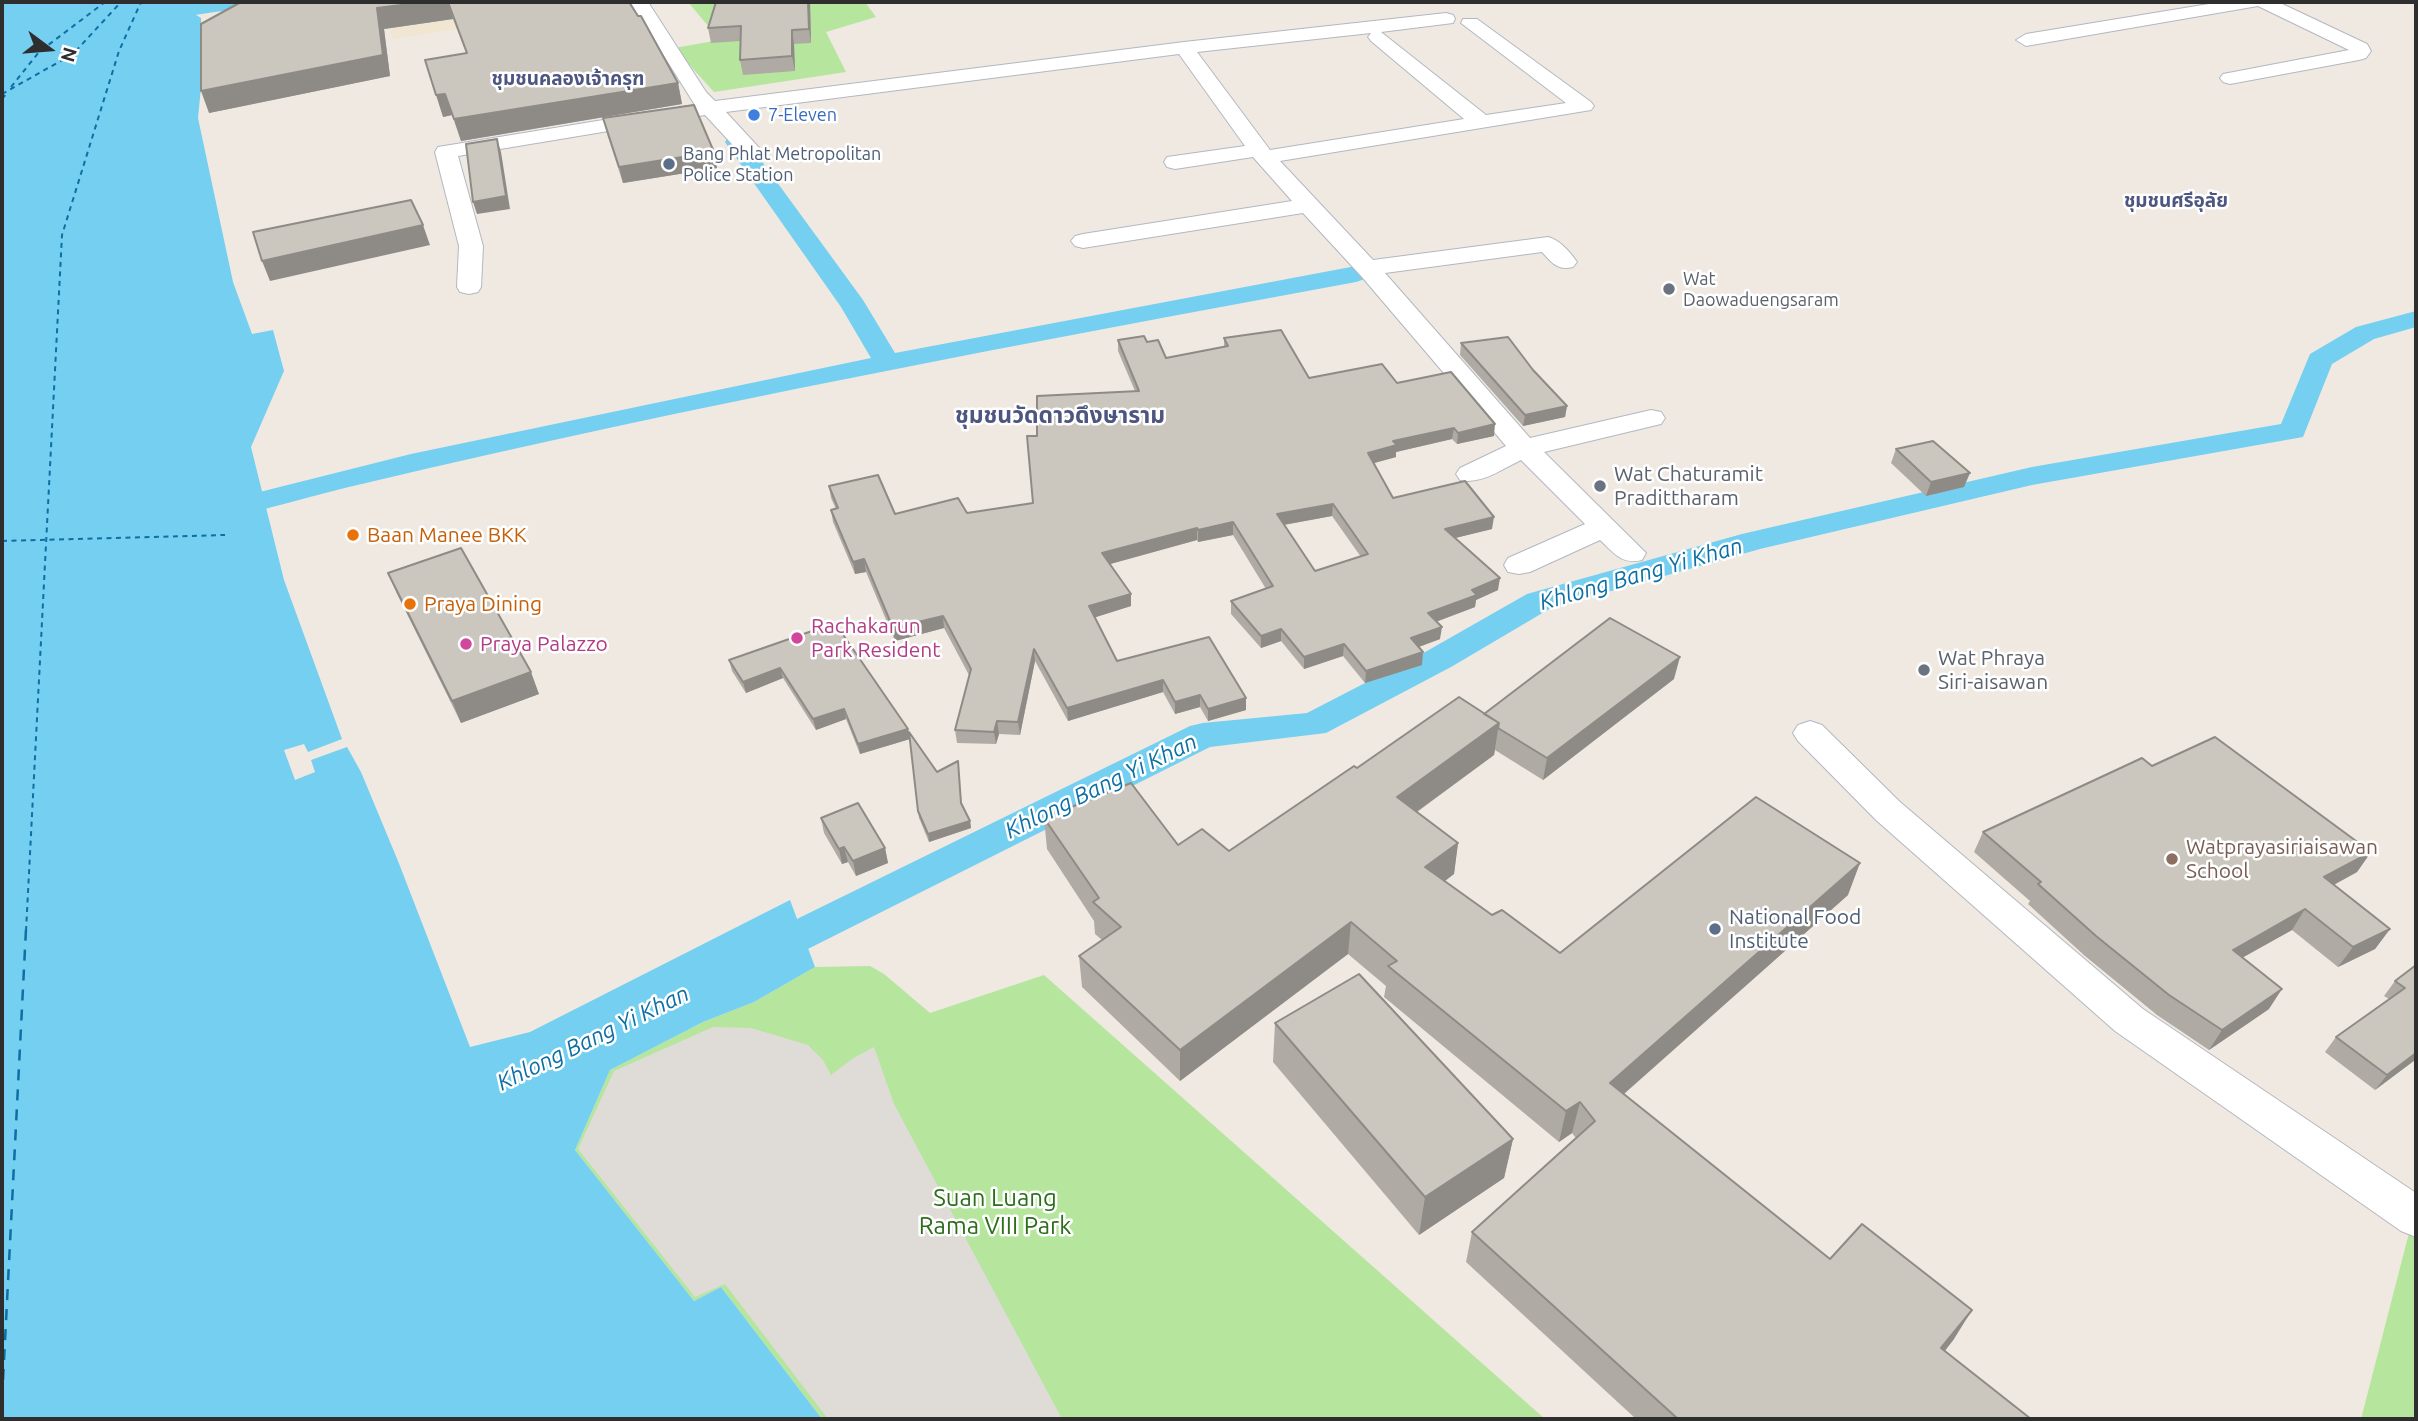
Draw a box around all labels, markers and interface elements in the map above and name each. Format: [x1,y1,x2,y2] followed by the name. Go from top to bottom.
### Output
[14,14,84,84] north arrow
[57,45,82,65] text: N
[492,68,644,90] district label: ชุมชนคลองเจ้าครุฑ
[768,104,837,126] place label: 7-Eleven
[746,107,762,123] marker: 7-Eleven
[683,143,881,186] place label: Bang Phlat Metropolitan Police Station
[661,156,677,172] marker: Bang Phlat Metropolitan Police Station
[2124,190,2228,212] district label: ชุมชนศรีอุลัย
[1683,268,1839,310] place label: Wat Daowaduengsaram
[1661,281,1677,297] marker: Wat Daowaduengsaram
[955,401,1165,429] district label: ชุมชนวัดดาวดึงษาราม
[1614,461,1763,511] place label: Wat Chaturamit Pradittharam
[1592,478,1608,494] marker: Wat Chaturamit Pradittharam
[367,522,527,548] place label: Baan Manee BKK
[345,527,361,543] marker: Baan Manee BKK
[1536,532,1746,616] water label: Khlong Bang Yi Khan
[424,591,542,617] place label: Praya Dining
[402,596,418,612] marker: Praya Dining
[811,613,941,663] place label: Rachakarun Park Resident
[789,630,805,646] marker: Rachakarun Park Resident
[480,631,608,657] place label: Praya Palazzo
[458,636,474,652] marker: Praya Palazzo
[1938,645,2048,695] place label: Wat Phraya Siri-aisawan
[1916,662,1932,678] marker: Wat Phraya Siri-aisawan
[1000,728,1202,844] water label: Khlong Bang Yi Khan
[2186,834,2378,884] place label: Watprayasiriaisawan School
[2164,851,2180,867] marker: Watprayasiriaisawan School
[1729,904,1861,954] place label: National Food Institute
[1707,921,1723,937] marker: National Food Institute
[492,980,694,1096] water label: Khlong Bang Yi Khan
[919,1184,1071,1240] park label: Suan Luang Rama VIII Park

